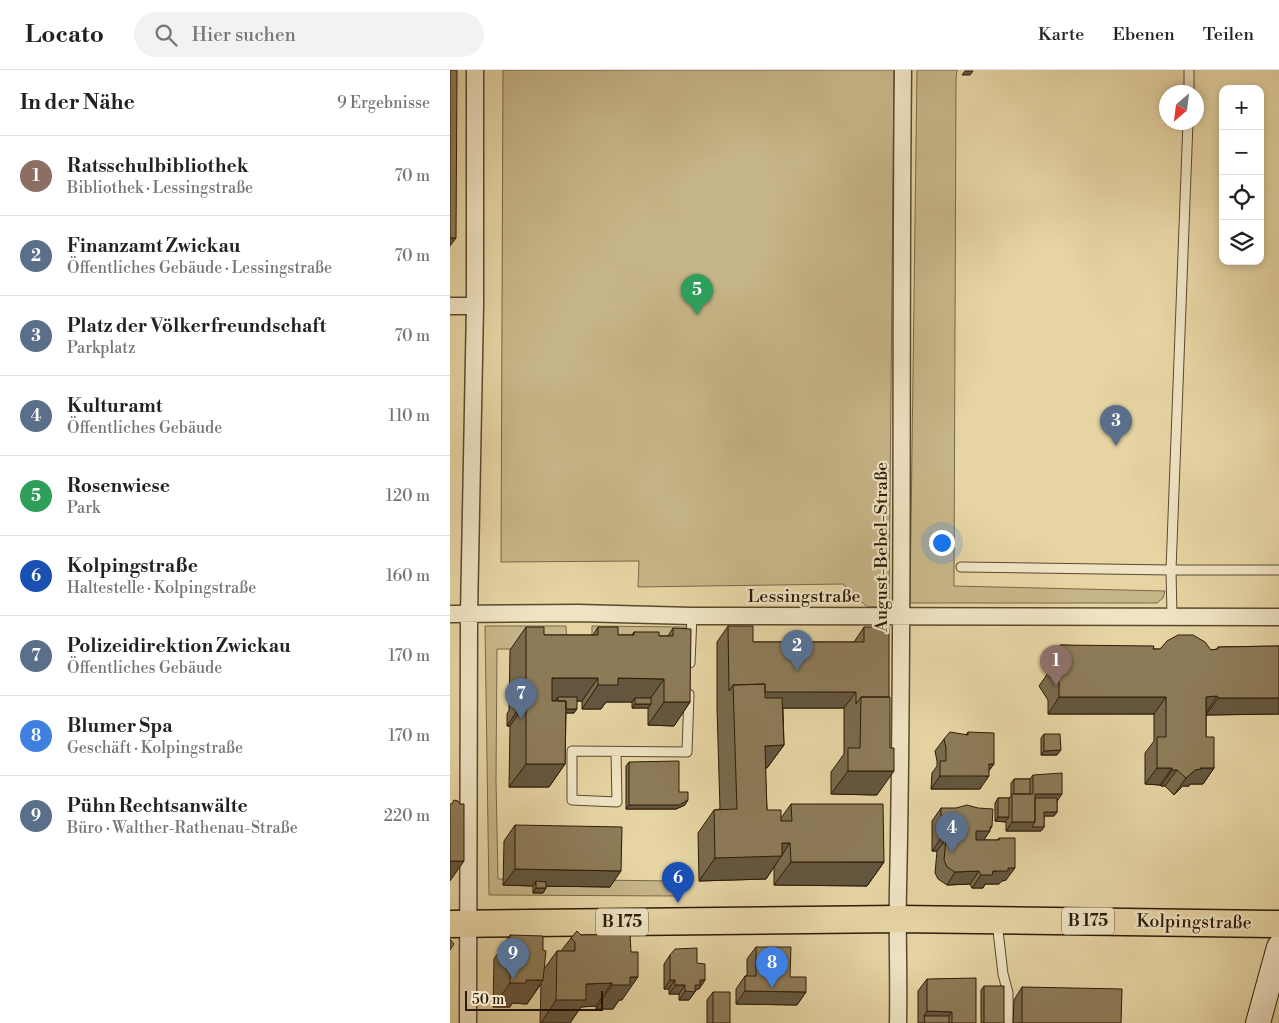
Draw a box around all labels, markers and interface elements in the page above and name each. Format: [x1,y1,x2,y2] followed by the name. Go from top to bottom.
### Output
[134,12,484,57] search box
[25,20,104,50] text: Locato
[152,21,180,49] icon: search
[192,23,296,47] text: Hier suchen
[1038,23,1084,46] text: Karte
[1112,23,1175,46] text: Ebenen
[1203,23,1254,46] text: Teilen
[1159,85,1204,130] north arrow
[1219,85,1264,265] map controls
[1219,85,1264,130] button: +
[20,90,135,116] text: In der Nähe
[337,93,430,113] text: 9 Ergebnisse
[1219,130,1264,175] button: −
[67,154,248,178] text: Ratsschulbibliothek
[32,166,40,186] text: 1
[394,166,430,186] text: 70 m
[1219,175,1264,220] button: locate
[67,178,253,198] text: Bibliothek · Lessingstraße
[1219,220,1264,265] button: layers
[67,234,240,258] text: Finanzamt Zwickau
[31,246,41,266] text: 2
[394,246,430,266] text: 70 m
[67,258,332,278] text: Öffentliches Gebäude · Lessingstraße
[681,274,713,315] pin: 5
[67,314,326,338] text: Platz der Völkerfreundschaft
[31,326,41,346] text: 3
[394,326,430,346] text: 70 m
[67,338,136,358] text: Parkplatz
[67,394,162,418] text: Kulturamt
[1100,405,1132,446] pin: 3
[31,406,41,426] text: 4
[388,406,430,426] text: 110 m
[67,418,222,438] text: Öffentliches Gebäude
[870,462,893,633] street label: August-Bebel-Straße
[67,474,170,498] text: Rosenwiese
[31,486,41,506] text: 5
[386,486,430,506] text: 120 m
[67,498,100,518] text: Park
[929,530,955,556] your location
[67,554,198,578] text: Kolpingstraße
[31,566,41,586] text: 6
[386,566,430,586] text: 160 m
[67,578,256,598] text: Haltestelle · Kolpingstraße
[747,585,861,608] street label: Lessingstraße
[781,630,813,671] pin: 2
[67,634,291,658] text: Polizeidirektion Zwickau
[1040,645,1072,686] pin: 1
[31,646,41,666] text: 7
[388,646,430,666] text: 170 m
[67,658,222,678] text: Öffentliches Gebäude
[505,678,537,719] pin: 7
[67,714,172,738] text: Blumer Spa
[31,726,41,746] text: 8
[388,726,430,746] text: 170 m
[67,738,243,758] text: Geschäft · Kolpingstraße
[67,794,248,818] text: Pühn Rechtsanwälte
[31,806,41,826] text: 9
[384,806,430,826] text: 220 m
[936,812,968,853] pin: 4
[67,818,298,838] text: Büro · Walther-Rathenau-Straße
[662,862,694,903] pin: 6
[1062,908,1114,934] road number: B 175
[596,909,648,936] road number: B 175
[1136,909,1252,935] street label: Kolpingstraße
[497,938,529,979] pin: 9
[756,947,788,988] pin: 8
[465,988,602,1011] scale bar
[472,991,504,1009] text: 50 m

